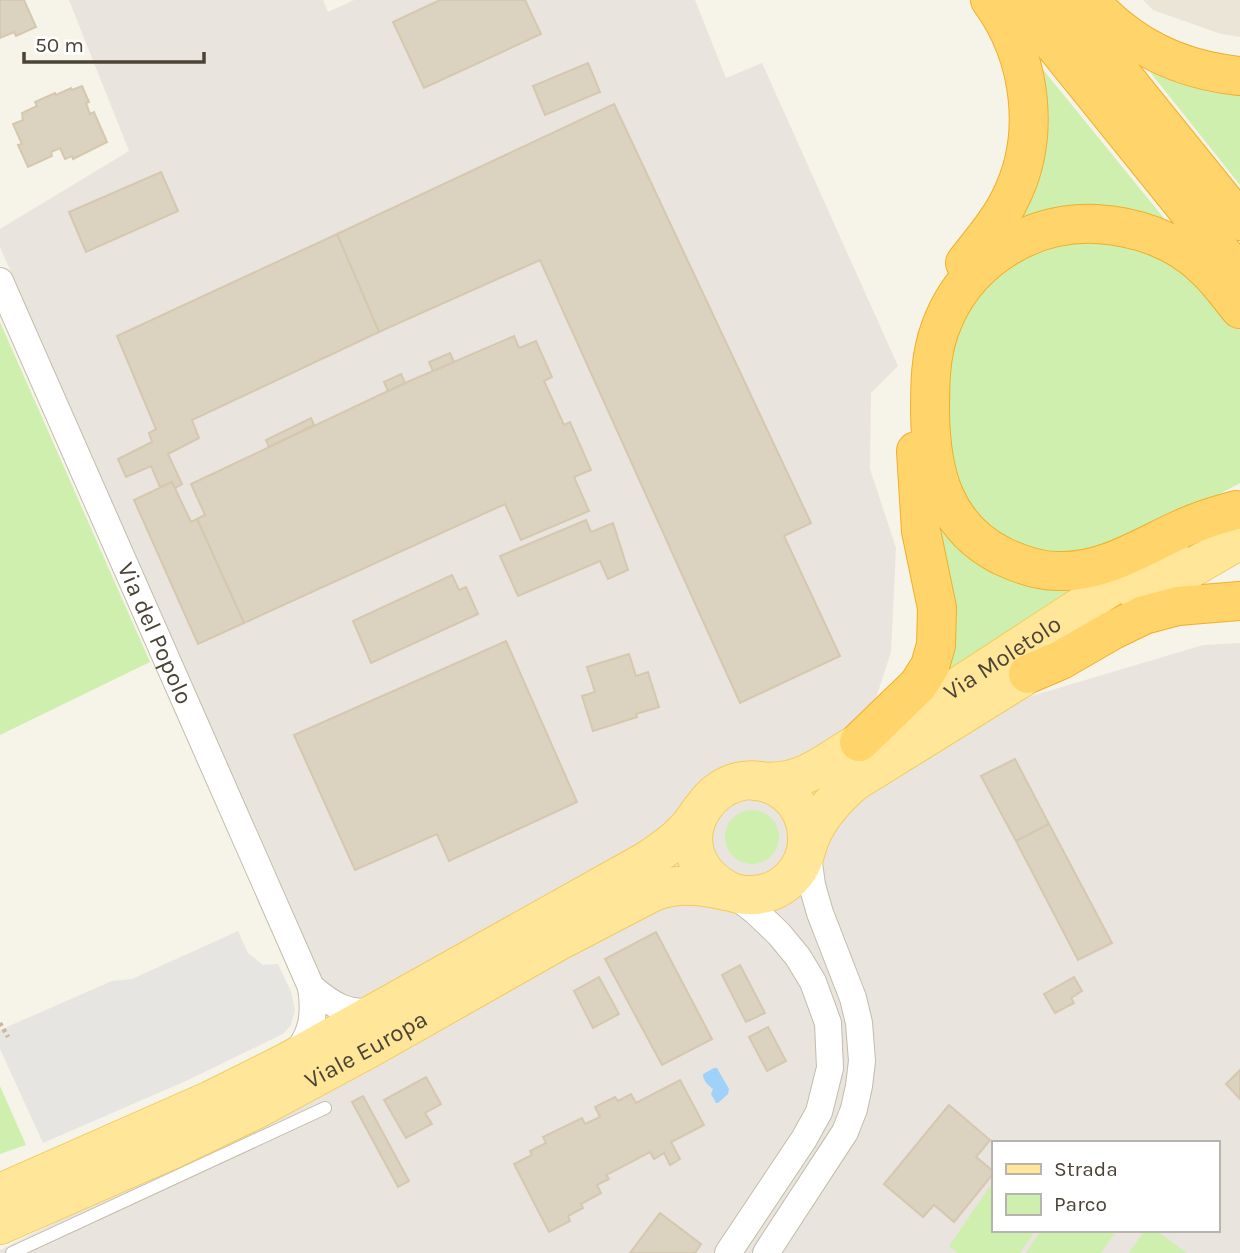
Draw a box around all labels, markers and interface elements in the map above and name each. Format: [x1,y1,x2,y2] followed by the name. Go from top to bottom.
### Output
[24,21,205,65] scale bar
[35,33,84,57] text: 50 m
[112,558,199,709] street label: Via del Popolo
[939,609,1066,706] street label: Via Moletolo
[300,1005,432,1095] street label: Viale Europa
[992,1141,1219,1232] legend
[1054,1157,1118,1181] text: Strada
[1054,1192,1107,1216] text: Parco

